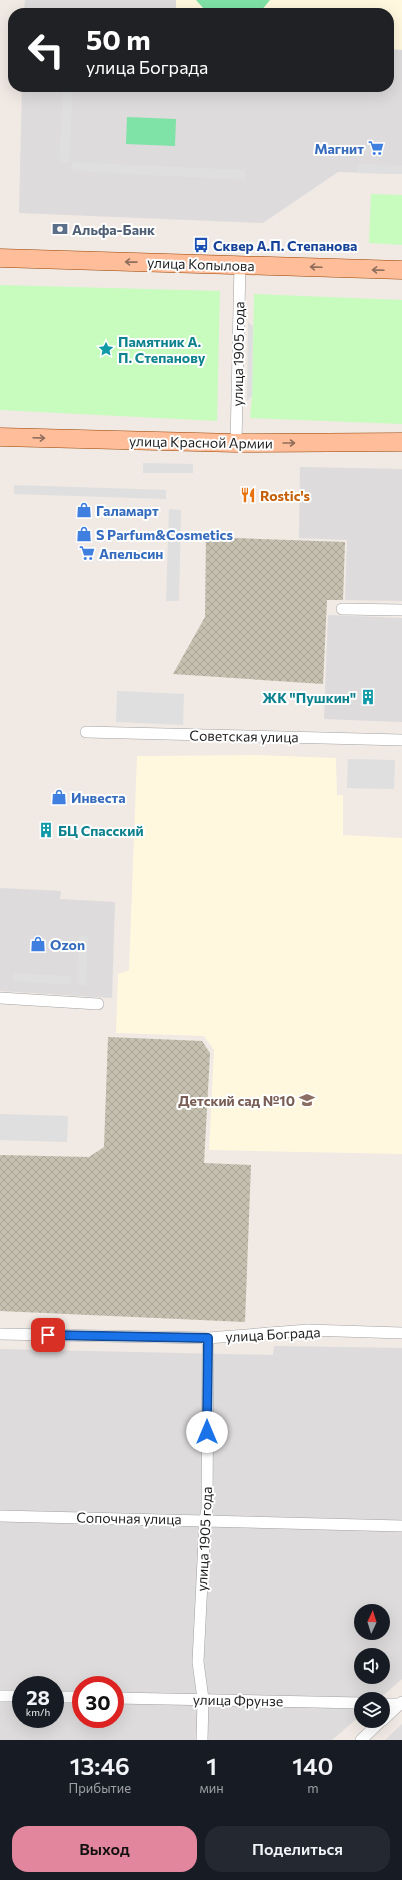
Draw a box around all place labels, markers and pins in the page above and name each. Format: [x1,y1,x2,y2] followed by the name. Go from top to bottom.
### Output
[367,139,385,157] supermarket icon: Магнит
[314,140,364,157] place label: Магнит
[51,220,69,238] bank icon: Альфа-Банк
[72,221,155,238] place label: Альфа-Банк
[192,236,210,254] bus stop icon: Сквер А.П. Степанова
[213,237,357,254] place label: Сквер А.П. Степанова
[118,333,206,366] place label: Памятник А. П. Степанову
[97,340,115,358] place icon: Памятник А. П. Степанову
[239,486,257,504] restaurant icon: Rostic's
[260,487,311,504] place label: Rostic's
[75,501,93,519] shop icon: Галамарт
[96,502,159,519] place label: Галамарт
[75,525,93,543] shop icon: S Parfum&Cosmetics
[96,526,233,543] place label: S Parfum&Cosmetics
[78,544,96,562] supermarket icon: Апельсин
[99,545,163,562] place label: Апельсин
[359,688,377,706] building icon: ЖК "Пушкин"
[262,689,356,706] place label: ЖК "Пушкин"
[50,788,68,806] shop icon: Инвеста
[71,789,125,806] place label: Инвеста
[37,821,55,839] building icon: БЦ Спасский
[58,822,144,839] place label: БЦ Спасский
[29,935,47,953] shop icon: Ozon
[50,936,85,953] place label: Ozon
[298,1091,316,1109] school or university icon: Детский сад №10
[178,1092,295,1109] place label: Детский сад №10
[31,1318,65,1352] pin

